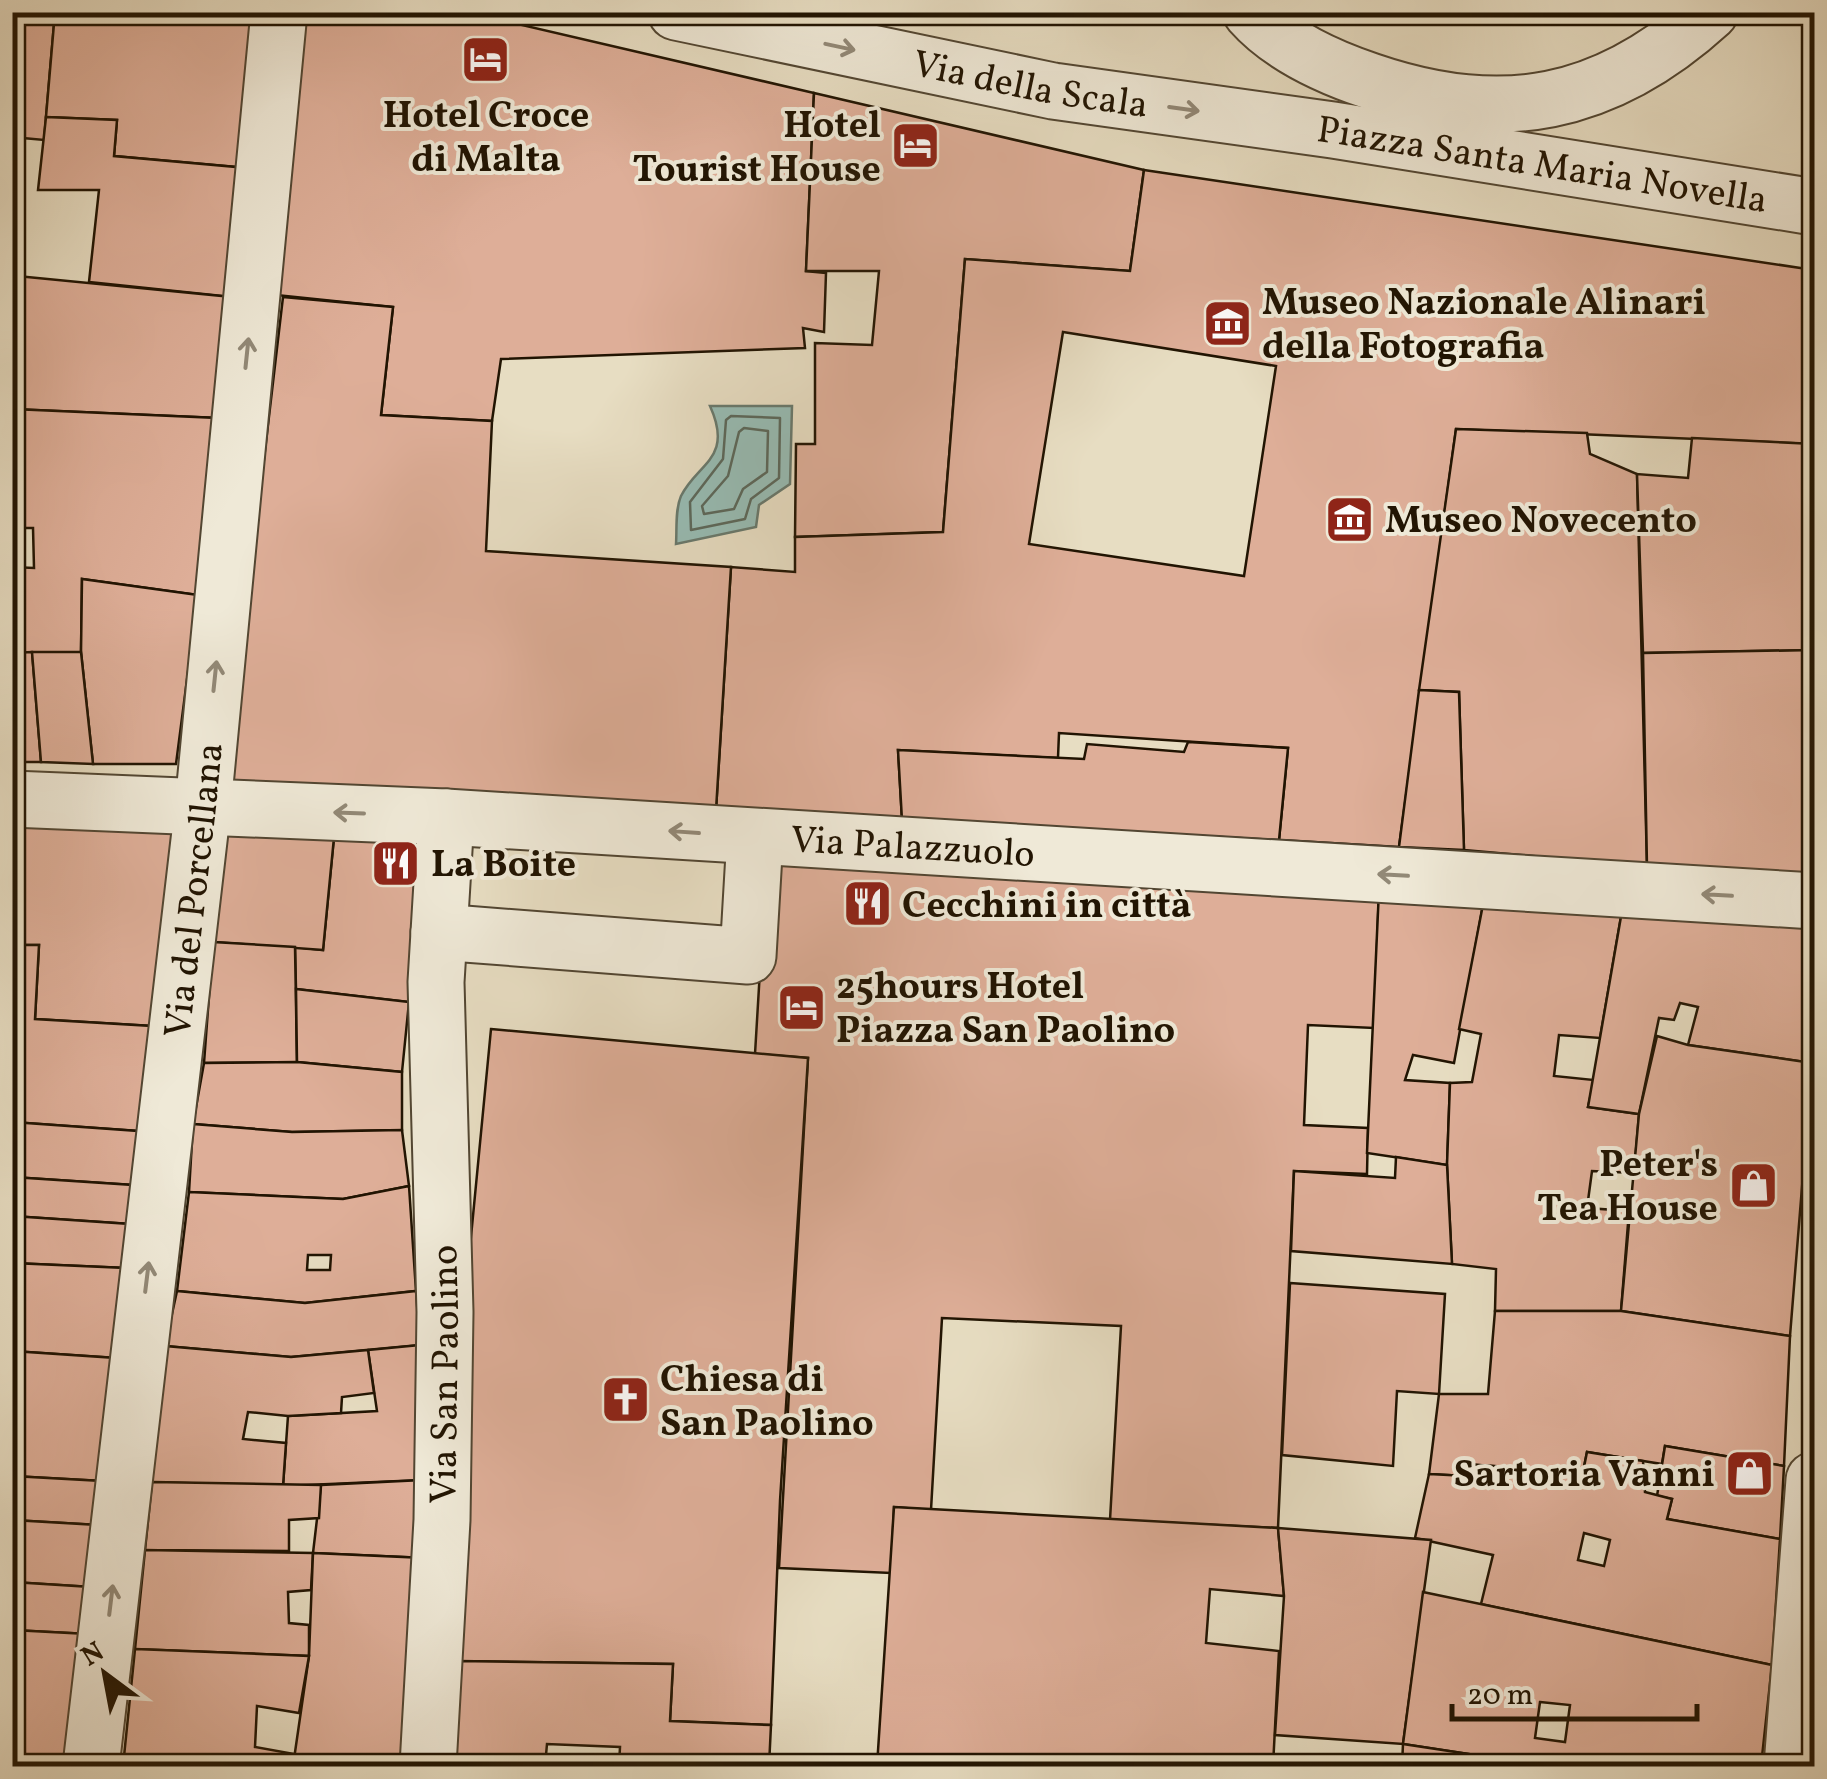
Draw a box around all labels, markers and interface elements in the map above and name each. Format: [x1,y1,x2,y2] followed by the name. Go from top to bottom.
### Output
[460,34,512,86] hotel icon: Hotel Croce di Malta
[823,39,855,57] one-way arrow
[908,39,1151,134] street label: Via della Scala
[383,91,589,188] place label: Hotel Croce di Malta
[1167,100,1200,119] one-way arrow
[632,101,881,198] place label: Hotel Tourist House
[1313,105,1771,229] street label: Piazza Santa Maria Novella
[890,120,942,172] hotel icon: Hotel Tourist House
[1262,278,1706,375] place label: Museo Nazionale Alinari della Fotografia
[1201,297,1253,349] museum icon: Museo Nazionale Alinari della Fotografia
[237,337,256,369] one-way arrow
[1324,493,1376,545] museum icon: Museo Novecento
[1385,496,1697,549] place label: Museo Novecento
[206,661,225,693] one-way arrow
[153,740,239,1041] street label: Via del Porcellana
[333,803,365,822] one-way arrow
[789,815,1036,883] street label: Via Palazzuolo
[669,822,701,841] one-way arrow
[370,837,422,889] restaurant icon: La Boite
[431,840,576,893] place label: La Boite
[1377,865,1409,884] one-way arrow
[841,878,893,930] restaurant icon: Cecchini in città
[902,881,1191,934] place label: Cecchini in città
[1702,885,1734,904] one-way arrow
[836,962,1175,1059] place label: 25hours Hotel Piazza San Paolino
[775,981,827,1033] hotel icon: 25hours Hotel Piazza San Paolino
[1537,1140,1718,1237] place label: Peter's Tea House
[1727,1159,1779,1211] shop icon: Peter's Tea House
[419,1244,475,1504] street label: Via San Paolino
[138,1262,157,1294] one-way arrow
[660,1355,874,1452] place label: Chiesa di San Paolino
[599,1374,651,1426] church icon: Chiesa di San Paolino
[1724,1447,1776,1499] shop icon: Sartoria Vanni
[1454,1450,1715,1503] place label: Sartoria Vanni
[101,1584,120,1617] one-way arrow
[55,1624,155,1724] north arrow
[74,1633,112,1677] text: N
[1452,1659,1697,1721] scale bar
[1467,1675,1533,1717] text: 20 m

